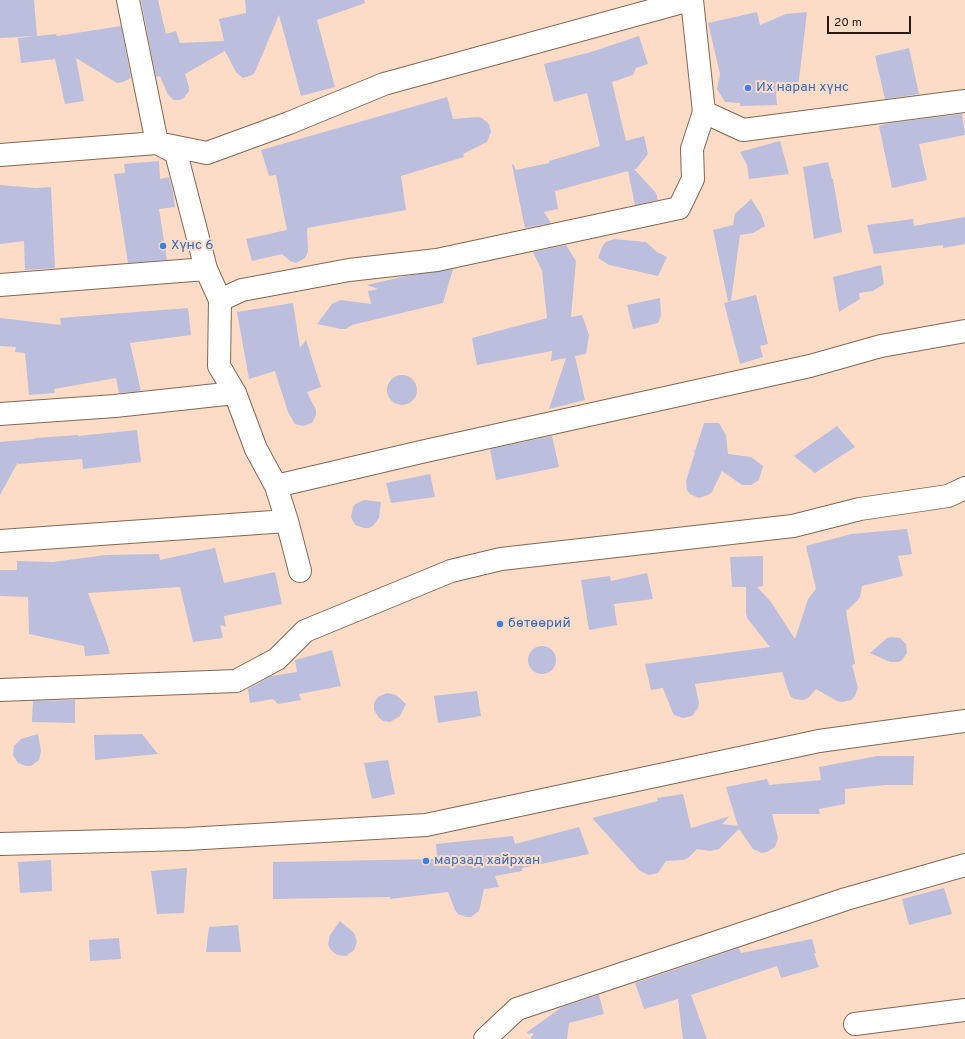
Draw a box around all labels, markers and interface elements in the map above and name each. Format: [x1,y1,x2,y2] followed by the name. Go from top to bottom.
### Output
[829,8,913,34] scale bar
[834,15,862,31] text: 20 m
[756,80,849,96] place label: Их наран хүнс
[743,83,753,93] marker: Их наран хүнс
[171,238,214,254] place label: Хүнс 6
[158,241,168,251] marker: Хүнс 6
[508,616,571,632] place label: бөтөөрий
[495,619,505,629] marker: бөтөөрий
[434,853,540,869] place label: марзад хайрхан
[421,856,431,866] marker: марзад хайрхан

